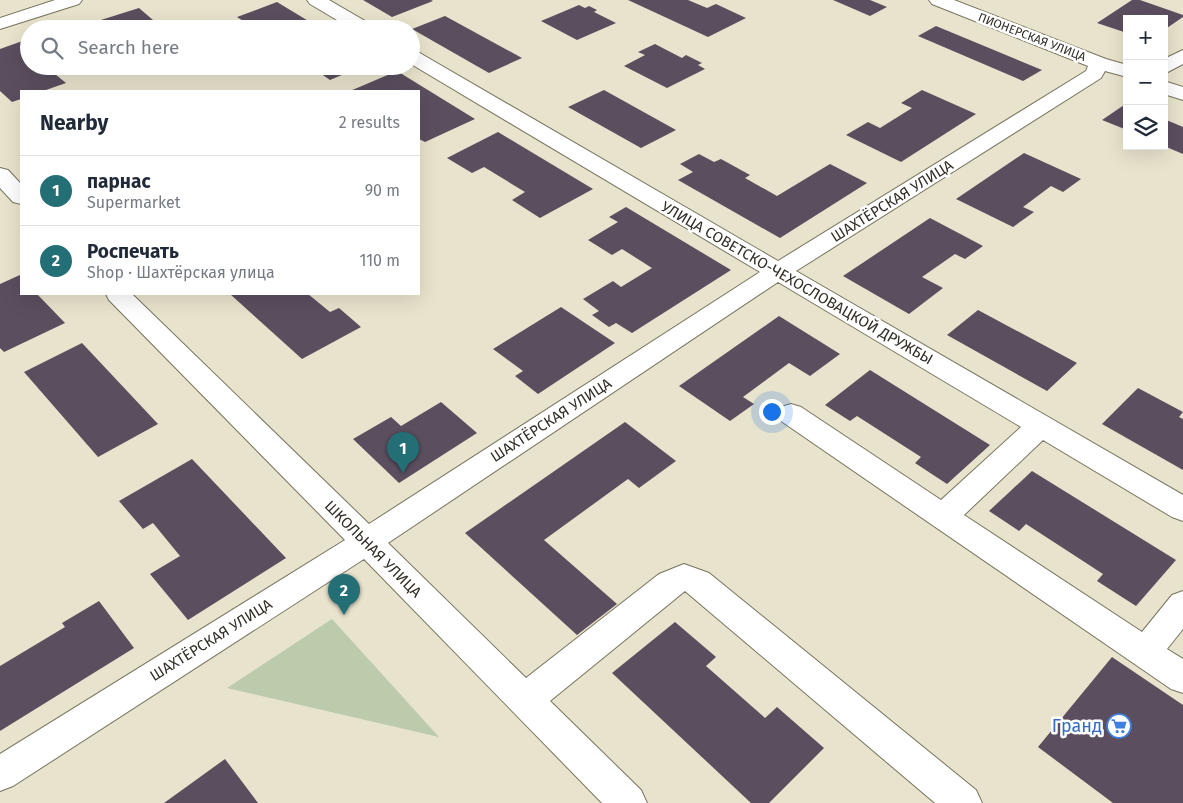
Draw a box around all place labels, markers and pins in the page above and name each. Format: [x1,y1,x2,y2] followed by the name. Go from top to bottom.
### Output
[387,432,419,473] pin: 1
[328,574,360,615] pin: 2
[1106,713,1132,739] supermarket icon: Гранд
[1052,715,1102,737] place label: Гранд

